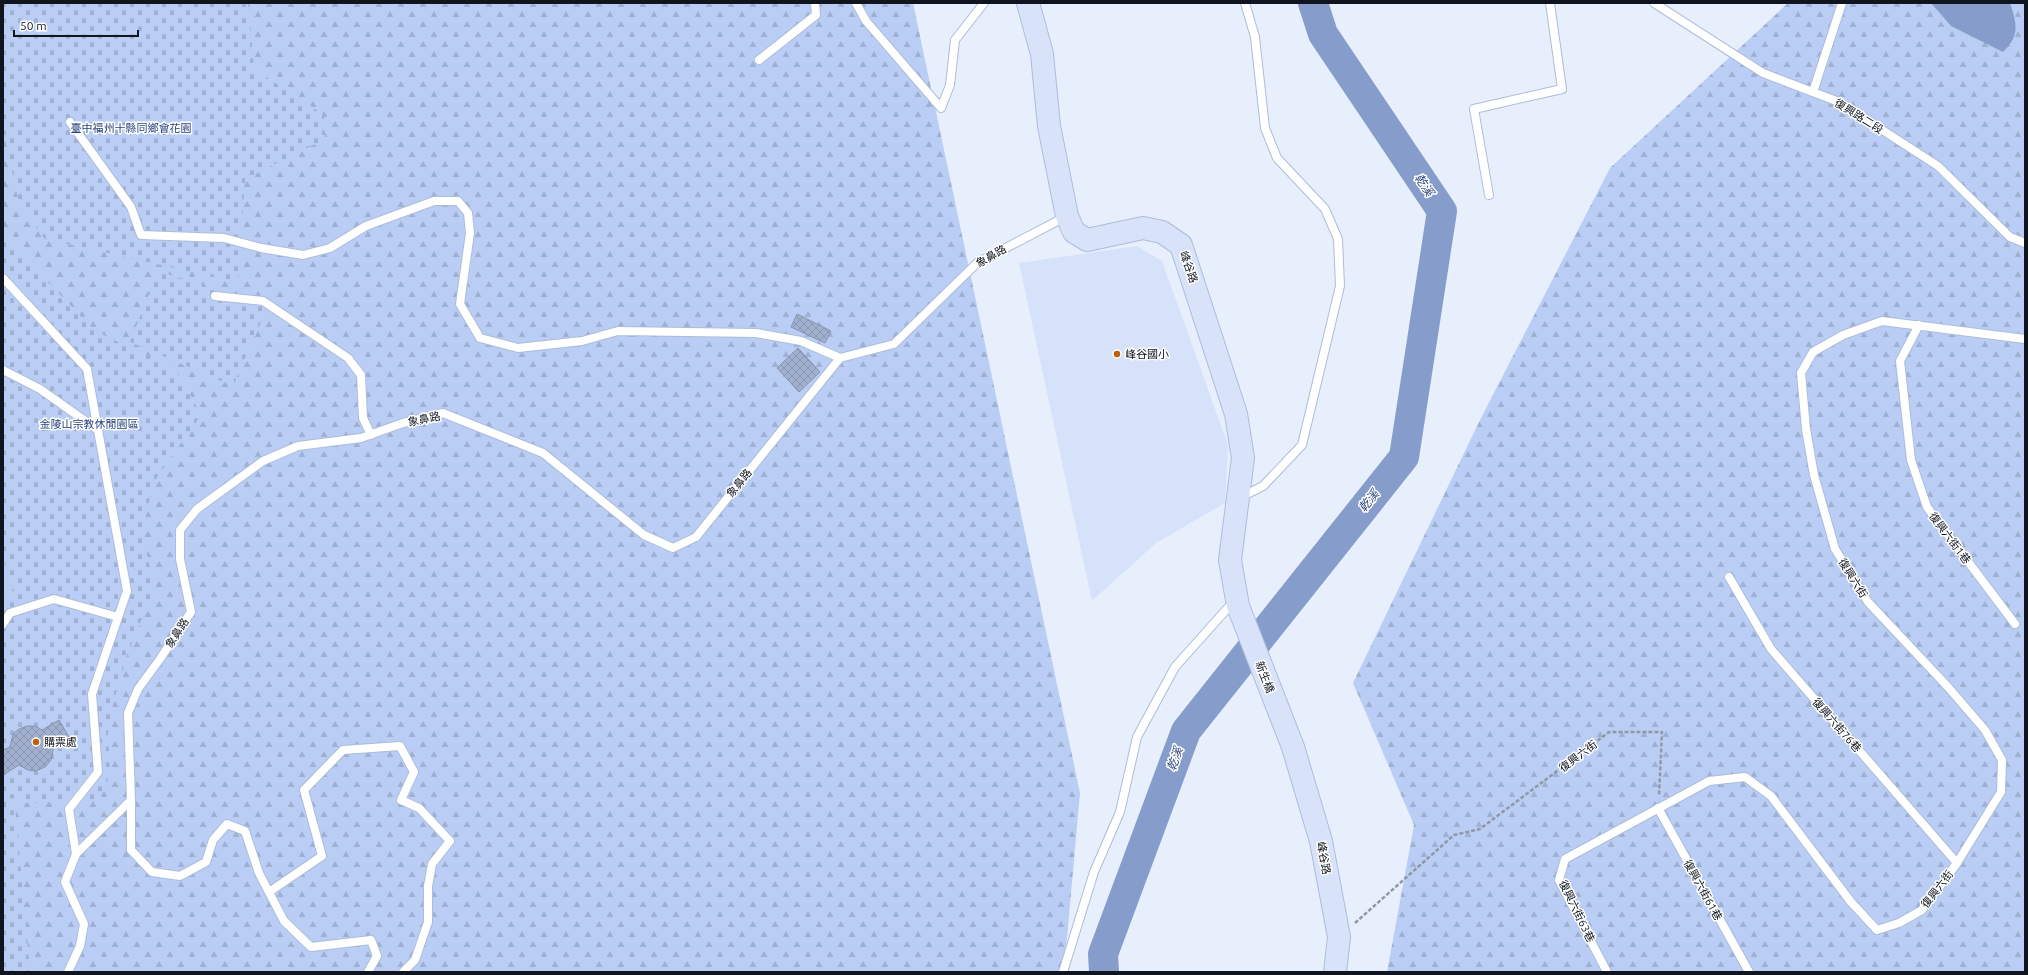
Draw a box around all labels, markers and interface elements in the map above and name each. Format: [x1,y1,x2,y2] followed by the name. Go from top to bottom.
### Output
[14,12,138,38] scale bar
[20,19,47,32] text: 50 m
[1832,96,1886,136] street label: 復興路二段
[71,122,192,134] park label: 臺中福州十縣同鄉會花園
[1412,171,1438,200] water label: 乾溪
[974,243,1008,269] street label: 象鼻路
[1178,249,1200,285] street label: 峰谷路
[1125,348,1169,360] place label: 峰谷國小
[1112,349,1122,359] marker: 峰谷國小
[407,410,441,428] street label: 象鼻路
[40,418,139,430] park label: 金陵山宗教休閒園區
[724,466,754,500] street label: 象鼻路
[1356,486,1382,514] water label: 乾溪
[1927,510,1973,566] street label: 復興六街1巷
[1836,556,1870,600] street label: 復興六街
[163,616,191,650] street label: 象鼻路
[1253,659,1277,695] street label: 新生橋
[1810,696,1864,754] street label: 復興六街76巷
[44,736,77,748] place label: 購票處
[31,737,41,747] marker: 購票處
[1557,738,1599,774] street label: 復興六街
[1164,743,1185,772] water label: 乾溪
[1315,841,1333,875] street label: 峰谷路
[1681,858,1725,922] street label: 復興六街61巷
[1919,868,1955,910] street label: 復興六街
[1557,878,1597,944] street label: 復興六街63巷

